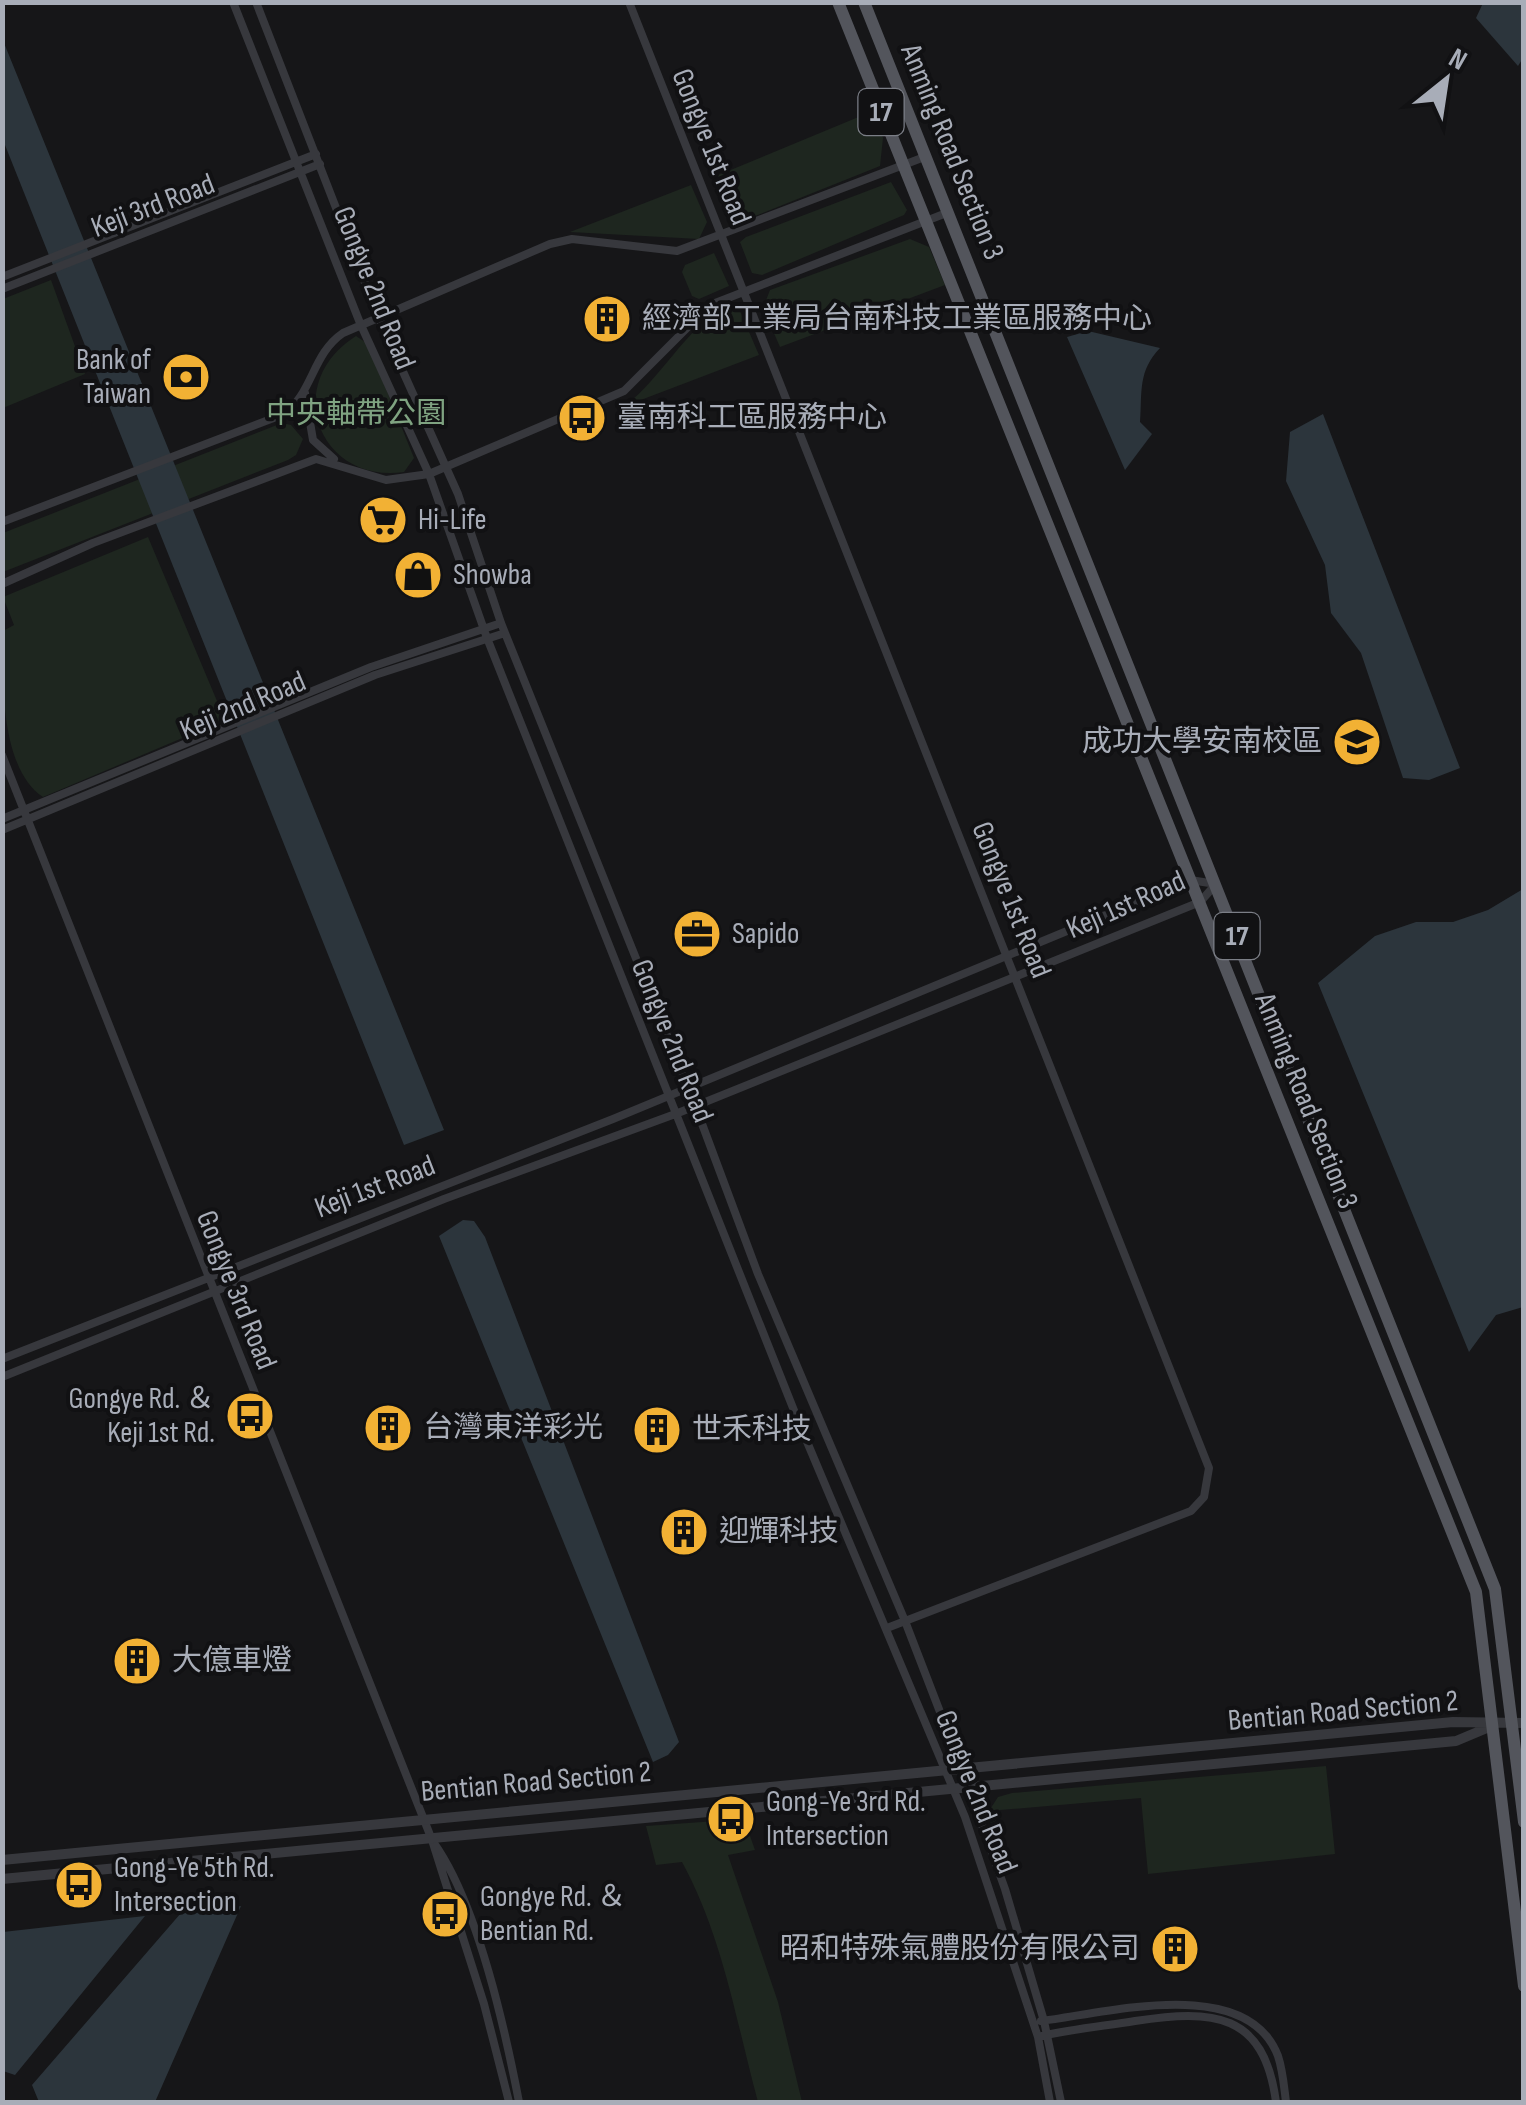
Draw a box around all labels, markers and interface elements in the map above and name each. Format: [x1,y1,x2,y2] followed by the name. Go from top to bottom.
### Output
[1396,30,1496,130] north arrow
[892,38,1012,265] street label: Anming Road Section 3
[1443,42,1472,78] text: N
[663,64,759,230] street label: Gongye 1st Road
[858,89,904,135] road number: 17
[86,166,220,246] street label: Keji 3rd Road
[325,201,423,375] street label: Gongye 2nd Road
[581,293,633,345] building icon: 經濟部工業局台南科技工業區服務中心
[642,301,1152,337] place label: 經濟部工業局台南科技工業區服務中心
[76,342,151,412] place label: Bank of Taiwan
[160,351,212,403] bank icon: Bank of Taiwan
[556,392,608,444] bus stop icon: 臺南科工區服務中心
[266,396,446,432] park label: 中央軸帶公園
[617,400,887,436] place label: 臺南科工區服務中心
[357,494,409,546] supermarket icon: Hi-Life
[418,502,487,538] place label: Hi-Life
[392,549,444,601] shop icon: Showba
[453,557,532,593] place label: Showba
[175,663,311,749] street label: Keji 2nd Road
[1331,716,1383,768] school or university icon: 成功大學安南校區
[1082,724,1322,760] place label: 成功大學安南校區
[963,817,1059,983] street label: Gongye 1st Road
[1061,863,1191,947] street label: Keji 1st Road
[671,908,723,960] office icon: Sapido
[1214,913,1260,959] road number: 17
[732,916,799,952] place label: Sapido
[623,954,721,1128] street label: Gongye 2nd Road
[1246,987,1366,1214] street label: Anming Road Section 3
[310,1148,440,1226] street label: Keji 1st Road
[188,1205,284,1375] street label: Gongye 3rd Road
[69,1381,215,1451] place label: Gongye Rd. ＆ Keji 1st Rd.
[224,1390,276,1442] bus stop icon: Gongye Rd. ＆ Keji 1st Rd.
[362,1402,414,1454] building icon: 台灣東洋彩光
[631,1404,683,1456] building icon: 世禾科技
[423,1410,603,1446] place label: 台灣東洋彩光
[692,1412,812,1448] place label: 世禾科技
[658,1506,710,1558] building icon: 迎輝科技
[719,1514,839,1550] place label: 迎輝科技
[111,1635,163,1687] building icon: 大億車燈
[172,1643,292,1679] place label: 大億車燈
[1226,1683,1460,1739] street label: Bentian Road Section 2
[927,1705,1025,1879] street label: Gongye 2nd Road
[419,1754,653,1810] street label: Bentian Road Section 2
[766,1784,926,1854] place label: Gong-Ye 3rd Rd. Intersection
[705,1793,757,1845] bus stop icon: Gong-Ye 3rd Rd. Intersection
[114,1850,274,1920] place label: Gong-Ye 5th Rd. Intersection
[53,1859,105,1911] bus stop icon: Gong-Ye 5th Rd. Intersection
[480,1879,626,1949] place label: Gongye Rd. ＆ Bentian Rd.
[419,1888,471,1940] bus stop icon: Gongye Rd. ＆ Bentian Rd.
[1149,1923,1201,1975] building icon: 昭和特殊氣體股份有限公司
[780,1931,1140,1967] place label: 昭和特殊氣體股份有限公司

